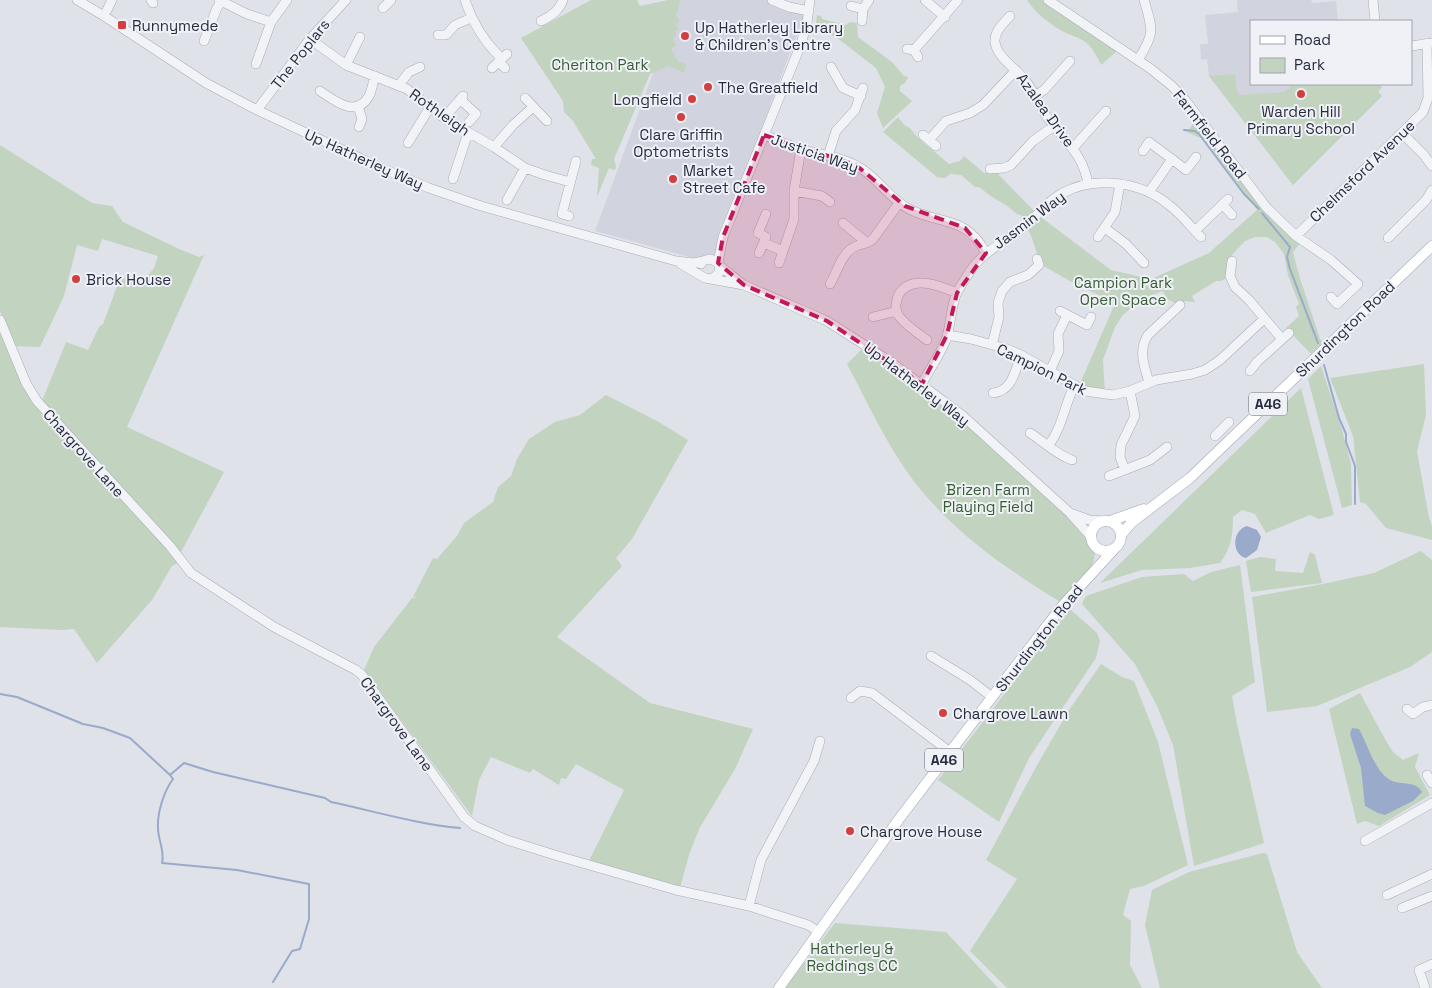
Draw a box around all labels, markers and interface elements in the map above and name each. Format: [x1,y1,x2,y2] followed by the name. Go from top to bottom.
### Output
[267,15,333,93] street label: The Poplars
[132,16,219,35] place label: Runnymede
[695,18,843,54] place label: Up Hatherley Library & Children's Centre
[116,19,128,31] marker: Runnymede
[1250,20,1412,85] legend
[679,30,691,42] marker: Up Hatherley Library & Children's Centre
[1294,30,1331,49] text: Road
[551,55,649,74] park label: Cheriton Park
[1294,55,1325,74] text: Park
[1013,69,1079,151] street label: Azalea Drive
[718,78,818,97] place label: The Greatfield
[702,81,714,93] marker: The Greatfield
[406,84,474,140] street label: Rothleigh
[1169,86,1251,182] street label: Farmfield Road
[1295,88,1307,100] marker: Warden Hill Primary School
[614,90,682,109] place label: Longfield
[686,93,698,105] marker: Longfield
[1247,102,1355,138] place label: Warden Hill Primary School
[675,111,687,123] marker: Clare Griffin Optometrists
[1305,116,1419,226] street label: Chelmsford Avenue
[302,124,426,194] street label: Up Hatherley Way
[633,125,729,161] place label: Clare Griffin Optometrists
[769,129,861,177] street label: Justicia Way
[683,161,766,197] place label: Market Street Cafe
[667,173,679,185] marker: Market Street Cafe
[989,187,1069,253] street label: Jasmin Way
[86,270,171,289] place label: Brick House
[70,273,82,285] marker: Brick House
[1074,273,1172,309] park label: Campion Park Open Space
[1291,277,1399,381] street label: Shurdington Road
[860,338,974,430] street label: Up Hatherley Way
[994,339,1090,399] street label: Campion Park
[1249,392,1287,416] road number: A46
[39,405,129,501] street label: Chargrove Lane
[943,480,1033,516] park label: Brizen Farm Playing Field
[991,581,1087,695] street label: Shurdington Road
[356,673,438,775] street label: Chargrove Lane
[953,704,1068,723] place label: Chargrove Lawn
[937,707,949,719] marker: Chargrove Lawn
[925,748,963,772] road number: A46
[860,822,983,841] place label: Chargrove House
[844,825,856,837] marker: Chargrove House
[806,939,898,975] park label: Hatherley & Reddings CC

